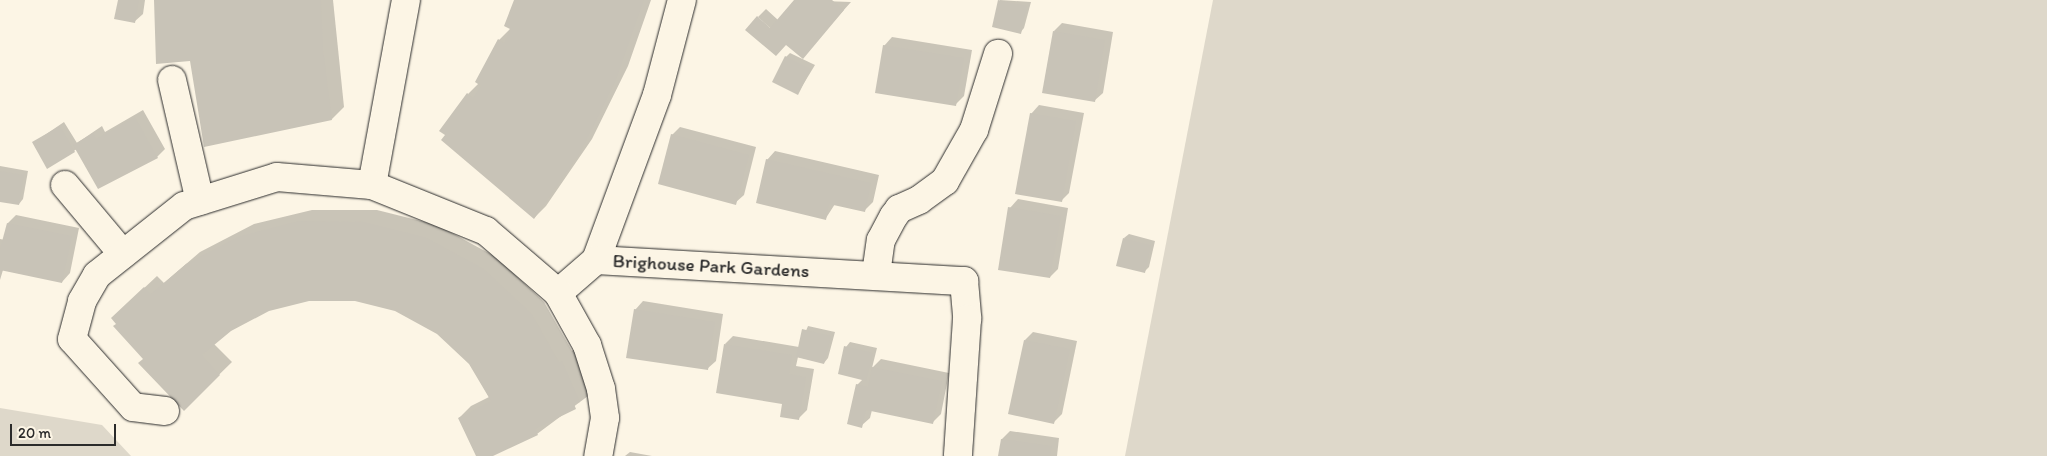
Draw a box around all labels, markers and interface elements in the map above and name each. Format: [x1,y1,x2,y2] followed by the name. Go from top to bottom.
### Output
[612,249,810,283] street label: Brighouse Park Gardens
[12,414,119,446] scale bar
[18,424,51,442] text: 20 m

